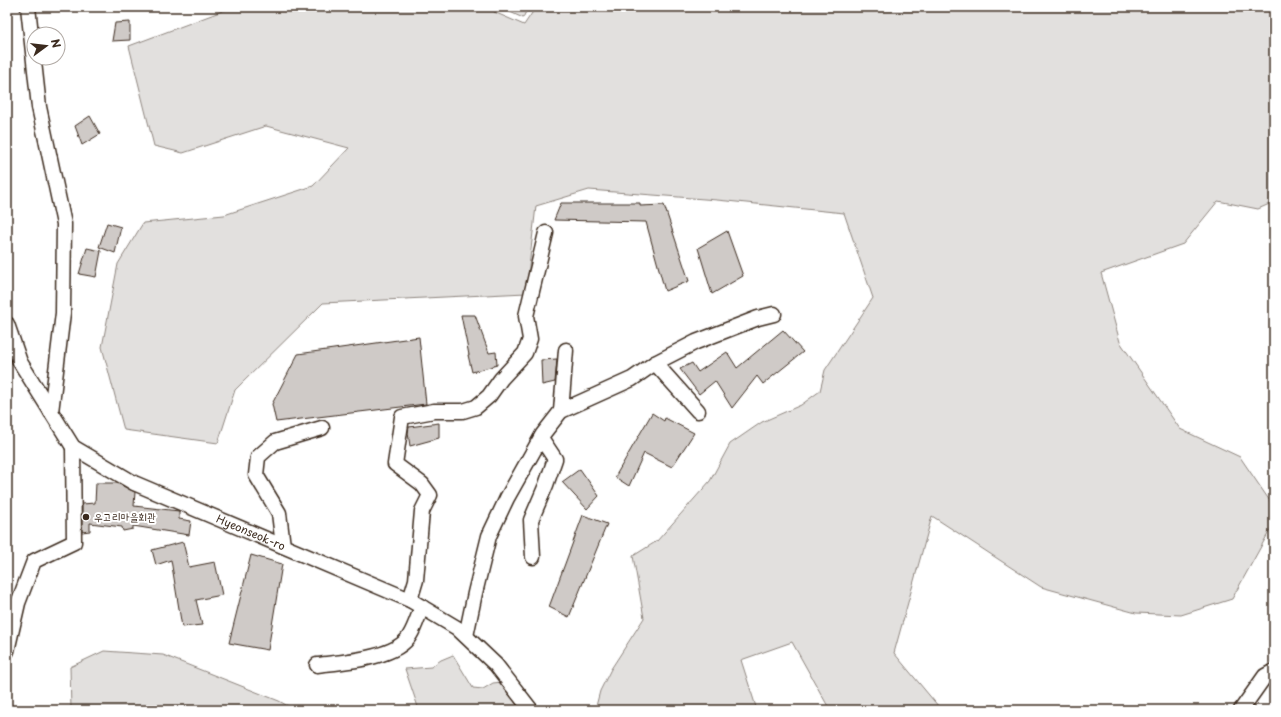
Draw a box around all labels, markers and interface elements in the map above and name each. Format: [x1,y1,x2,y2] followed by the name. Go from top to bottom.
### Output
[26,26,66,66] north arrow
[47,37,66,50] text: N
[94,508,156,525] place label: 우고리마을회관
[214,510,288,554] street label: Hyeonseok-ro
[81,512,91,522] marker: 우고리마을회관

